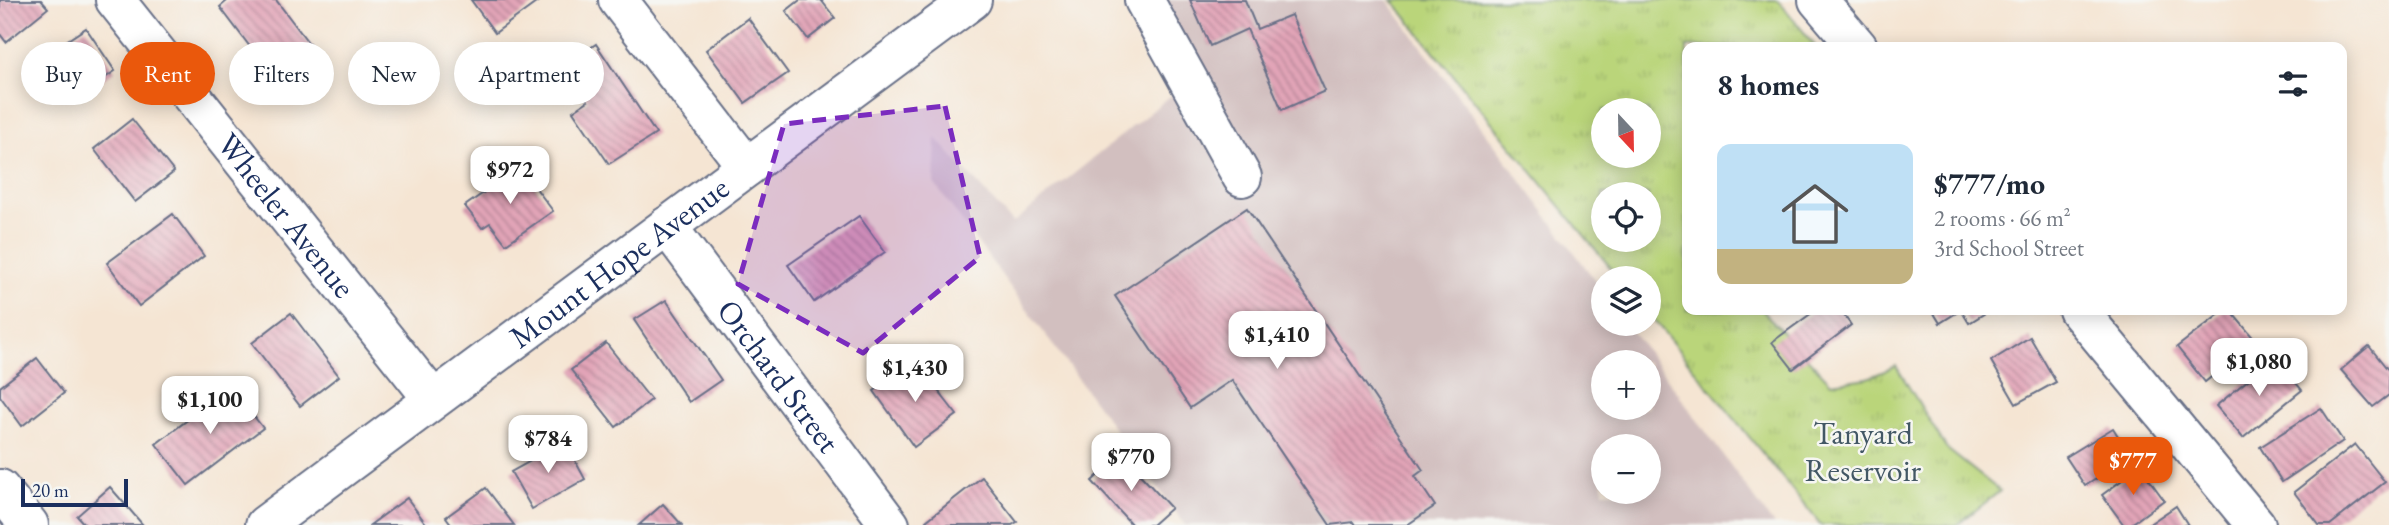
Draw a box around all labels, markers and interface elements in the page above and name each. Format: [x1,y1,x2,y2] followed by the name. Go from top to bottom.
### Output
[21,42,106,105] chip: Buy
[120,42,215,105] chip: Rent
[229,42,334,105] chip: Filters
[348,42,440,105] chip: New
[454,42,604,105] chip: Apartment
[1717,65,1819,104] text: 8 homes
[2274,65,2312,103] icon: filters
[1591,98,1661,168] north arrow
[1591,98,1661,504] map controls
[208,124,365,306] street label: Wheeler Avenue
[469,146,551,206] pin: $972
[486,154,534,184] text: $972
[1934,164,2045,203] text: $777/mo
[501,167,737,357] street label: Mount Hope Avenue
[1773,172,1857,256] icon: home
[1591,182,1661,252] button: locate
[1934,203,2071,233] text: 2 rooms · 66 m²
[1934,233,2084,263] text: 3rd School Street
[1591,266,1661,336] button: layers
[708,291,850,461] street label: Orchard Street
[1220,312,1334,371] pin: $1,410
[1245,319,1309,349] text: $1,410
[2202,338,2316,398] pin: $1,080
[858,344,972,404] pin: $1,430
[2227,346,2291,376] text: $1,080
[1591,350,1661,420] button: +
[883,352,947,382] text: $1,430
[153,376,267,436] pin: $1,100
[178,384,242,414] text: $1,100
[1805,412,1922,491] park label: Tanyard Reservoir
[507,416,589,475] pin: $784
[524,423,572,453] text: $784
[1090,434,1172,493] pin: $770
[1591,434,1661,504] button: −
[2092,438,2174,497] pin: $777
[1107,441,1155,471] text: $770
[2109,445,2157,475] text: $777
[21,476,128,508] scale bar
[32,478,69,503] text: 20 m

